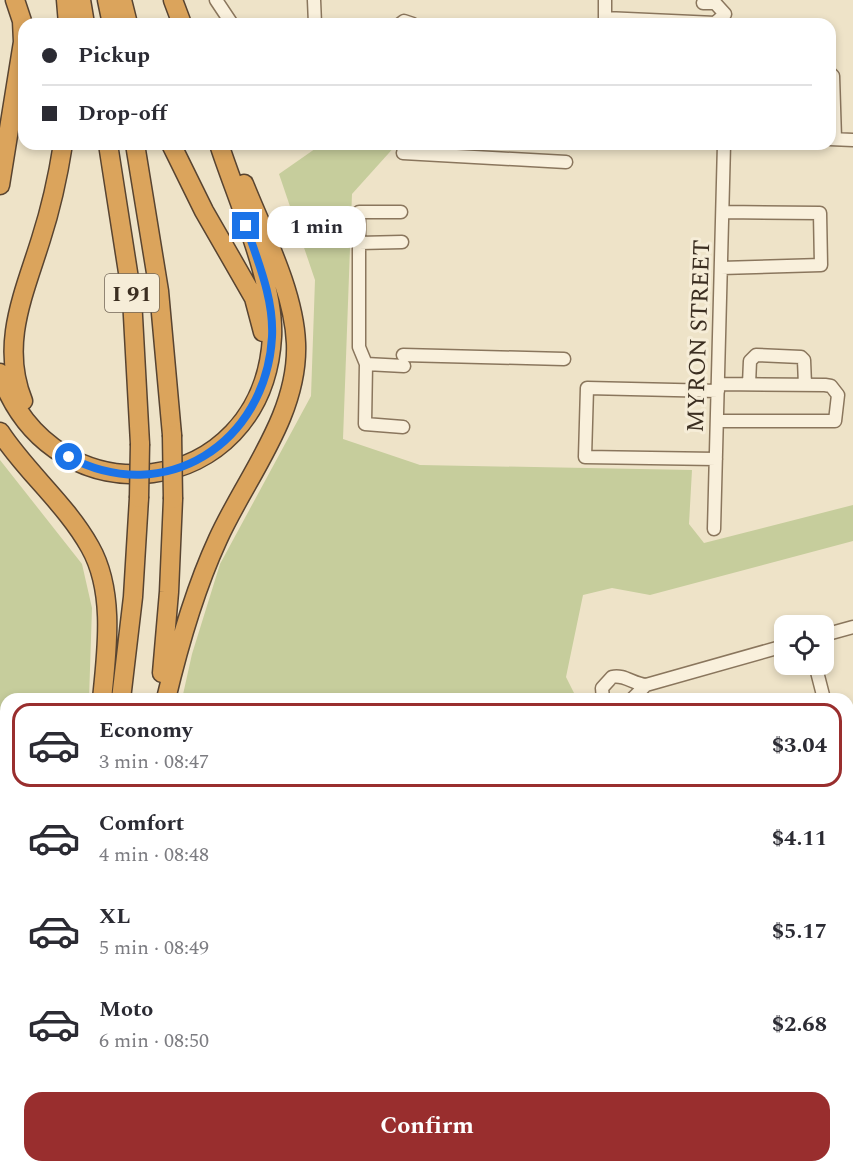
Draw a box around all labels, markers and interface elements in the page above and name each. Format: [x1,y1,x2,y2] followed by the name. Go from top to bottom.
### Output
[78,39,150,72] text: Pickup
[78,97,167,130] text: Drop-off
[267,205,366,247] callout: 1 min
[232,212,259,239] route end
[290,212,343,242] text: 1 min
[678,239,720,433] street label: MYRON STREET
[105,274,159,312] road number: I 91
[55,443,82,470] route start
[774,615,834,675] map controls
[774,615,834,675] button: locate
[99,714,192,747] text: Economy
[27,718,81,772] icon: car
[772,729,827,762] text: $3.04
[99,747,209,777] text: 3 min · 08:47
[99,807,184,840] text: Comfort
[27,811,81,865] icon: car
[772,822,827,855] text: $4.11
[99,840,209,870] text: 4 min · 08:48
[99,900,130,933] text: XL
[27,904,81,958] icon: car
[772,915,827,948] text: $5.17
[99,933,209,963] text: 5 min · 08:49
[99,993,153,1026] text: Moto
[27,997,81,1051] icon: car
[772,1008,827,1041] text: $2.68
[99,1026,209,1056] text: 6 min · 08:50
[24,1092,830,1161] button: Confirm

